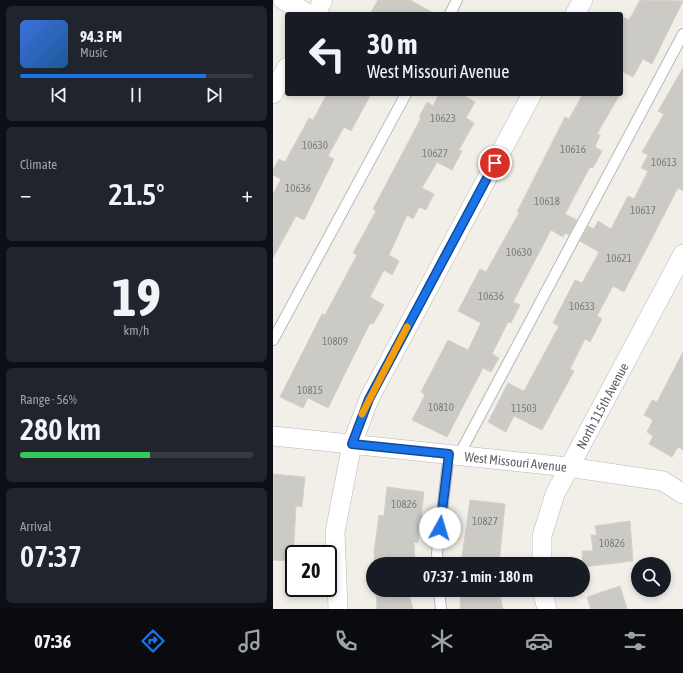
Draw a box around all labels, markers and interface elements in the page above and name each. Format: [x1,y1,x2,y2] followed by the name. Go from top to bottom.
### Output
[80,28,122,45] text: 94.3 FM
[301,28,353,80] icon: left
[367,28,417,60] text: 30 m
[80,45,107,60] text: Music
[367,61,510,82] text: West Missouri Avenue
[48,84,70,106] icon: previous
[125,84,147,106] icon: pause
[203,84,225,106] icon: next
[430,112,456,124] house number: 10623
[302,139,328,151] house number: 10630
[560,143,586,155] house number: 10616
[478,146,512,180] pin
[422,147,448,159] house number: 10627
[484,152,506,174] icon: arrive
[651,156,677,168] house number: 10613
[20,157,57,172] text: Climate
[109,177,164,211] text: 21.5°
[20,181,31,207] text: −
[242,181,253,207] text: +
[285,182,311,194] house number: 10636
[534,195,560,207] house number: 10618
[630,204,656,216] house number: 10617
[506,246,532,258] house number: 10630
[606,252,632,264] house number: 10621
[112,267,161,327] text: 19
[478,290,504,302] house number: 10636
[569,300,595,312] house number: 10633
[124,323,149,338] text: km/h
[322,335,348,347] house number: 10809
[573,360,632,452] street label: North 115th Avenue
[297,384,323,396] house number: 10815
[20,392,77,407] text: Range · 56%
[428,401,454,413] house number: 10810
[511,402,537,414] house number: 11503
[20,412,101,446] text: 280 km
[464,449,568,475] street label: West Missouri Avenue
[391,498,417,510] house number: 10826
[419,507,461,549] position arrow
[472,515,498,527] house number: 10827
[20,519,52,534] text: Arrival
[599,537,625,549] house number: 10826
[20,539,82,573] text: 07:37
[285,545,337,597] speed limit sign: 20
[631,557,671,597] map controls
[631,557,671,597] button: search
[423,568,533,585] text: 07:37 · 1 min · 180 m
[139,627,167,655] icon: directions
[236,627,264,655] icon: music
[332,627,360,655] icon: phone
[428,627,456,655] icon: climate
[525,627,553,655] icon: car
[621,627,649,655] icon: filters
[34,631,71,652] text: 07:36

